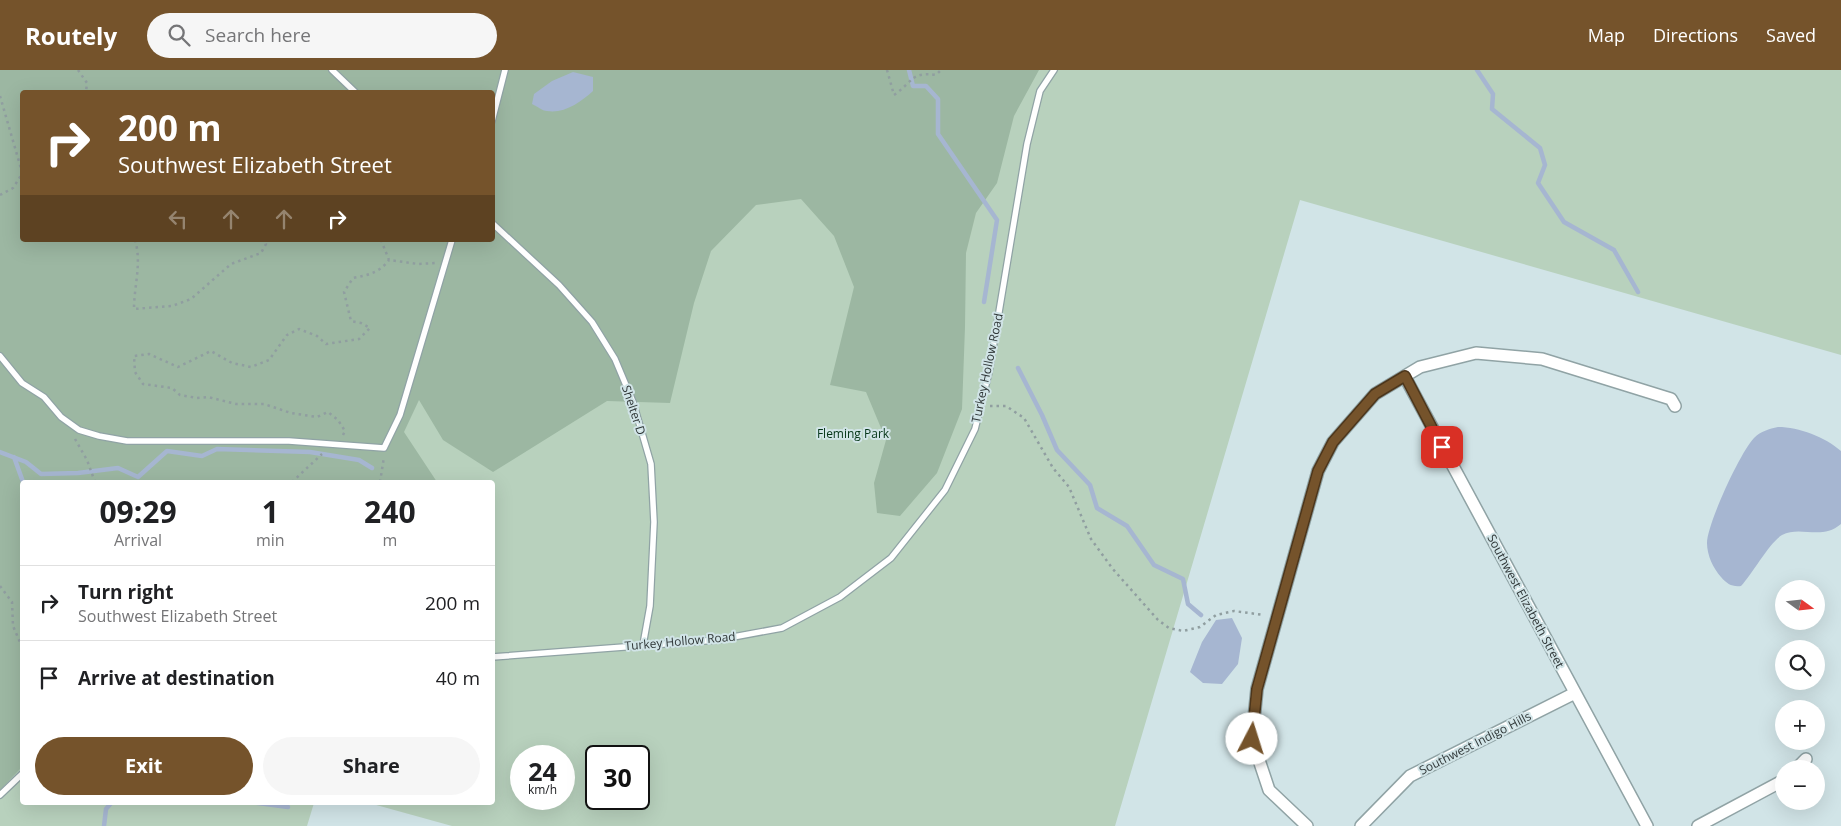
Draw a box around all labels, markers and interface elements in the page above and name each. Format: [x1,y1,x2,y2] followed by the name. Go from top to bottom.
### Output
[147,13,497,58] search box
[25,19,117,52] text: Routely
[165,21,193,49] icon: search
[205,22,311,48] text: Search here
[1588,23,1625,47] text: Map
[1653,23,1738,47] text: Directions
[1766,23,1816,47] text: Saved
[118,104,222,151] text: 200 m
[35,110,100,175] icon: right
[118,149,392,179] text: Southwest Elizabeth Street
[164,205,192,233] icon: left
[217,205,245,233] icon: ahead
[270,205,298,233] icon: ahead
[323,205,351,233] icon: right
[967,312,1007,424] street label: Turkey Hollow Road
[618,383,650,437] street label: Shelter D
[817,425,890,442] park label: Fleming Park
[1421,426,1463,468] pin
[1428,433,1456,461] icon: arrive
[99,491,177,532] text: 09:29
[262,491,279,532] text: 1
[364,491,416,532] text: 240
[114,529,162,551] text: Arrival
[256,529,285,551] text: min
[382,529,397,551] text: m
[1483,531,1569,671] street label: Southwest Elizabeth Street
[78,579,173,605] text: Turn right
[1775,580,1825,630] north arrow
[1775,580,1825,810] map controls
[35,589,63,617] icon: right
[425,590,480,616] text: 200 m
[78,605,277,627] text: Southwest Elizabeth Street
[624,628,736,654] street label: Turkey Hollow Road
[1775,640,1825,690] button: search
[35,664,63,692] icon: arrive
[78,665,275,691] text: Arrive at destination
[436,665,480,691] text: 40 m
[1775,700,1825,750] button: +
[1416,707,1534,779] street label: Southwest Indigo Hills
[1225,712,1277,764] position arrow
[35,737,253,795] button: Exit
[263,737,480,795] button: Share
[585,745,650,810] speed limit sign: 30
[528,754,557,788] text: 24
[1775,760,1825,810] button: −
[528,781,557,798] text: km/h

